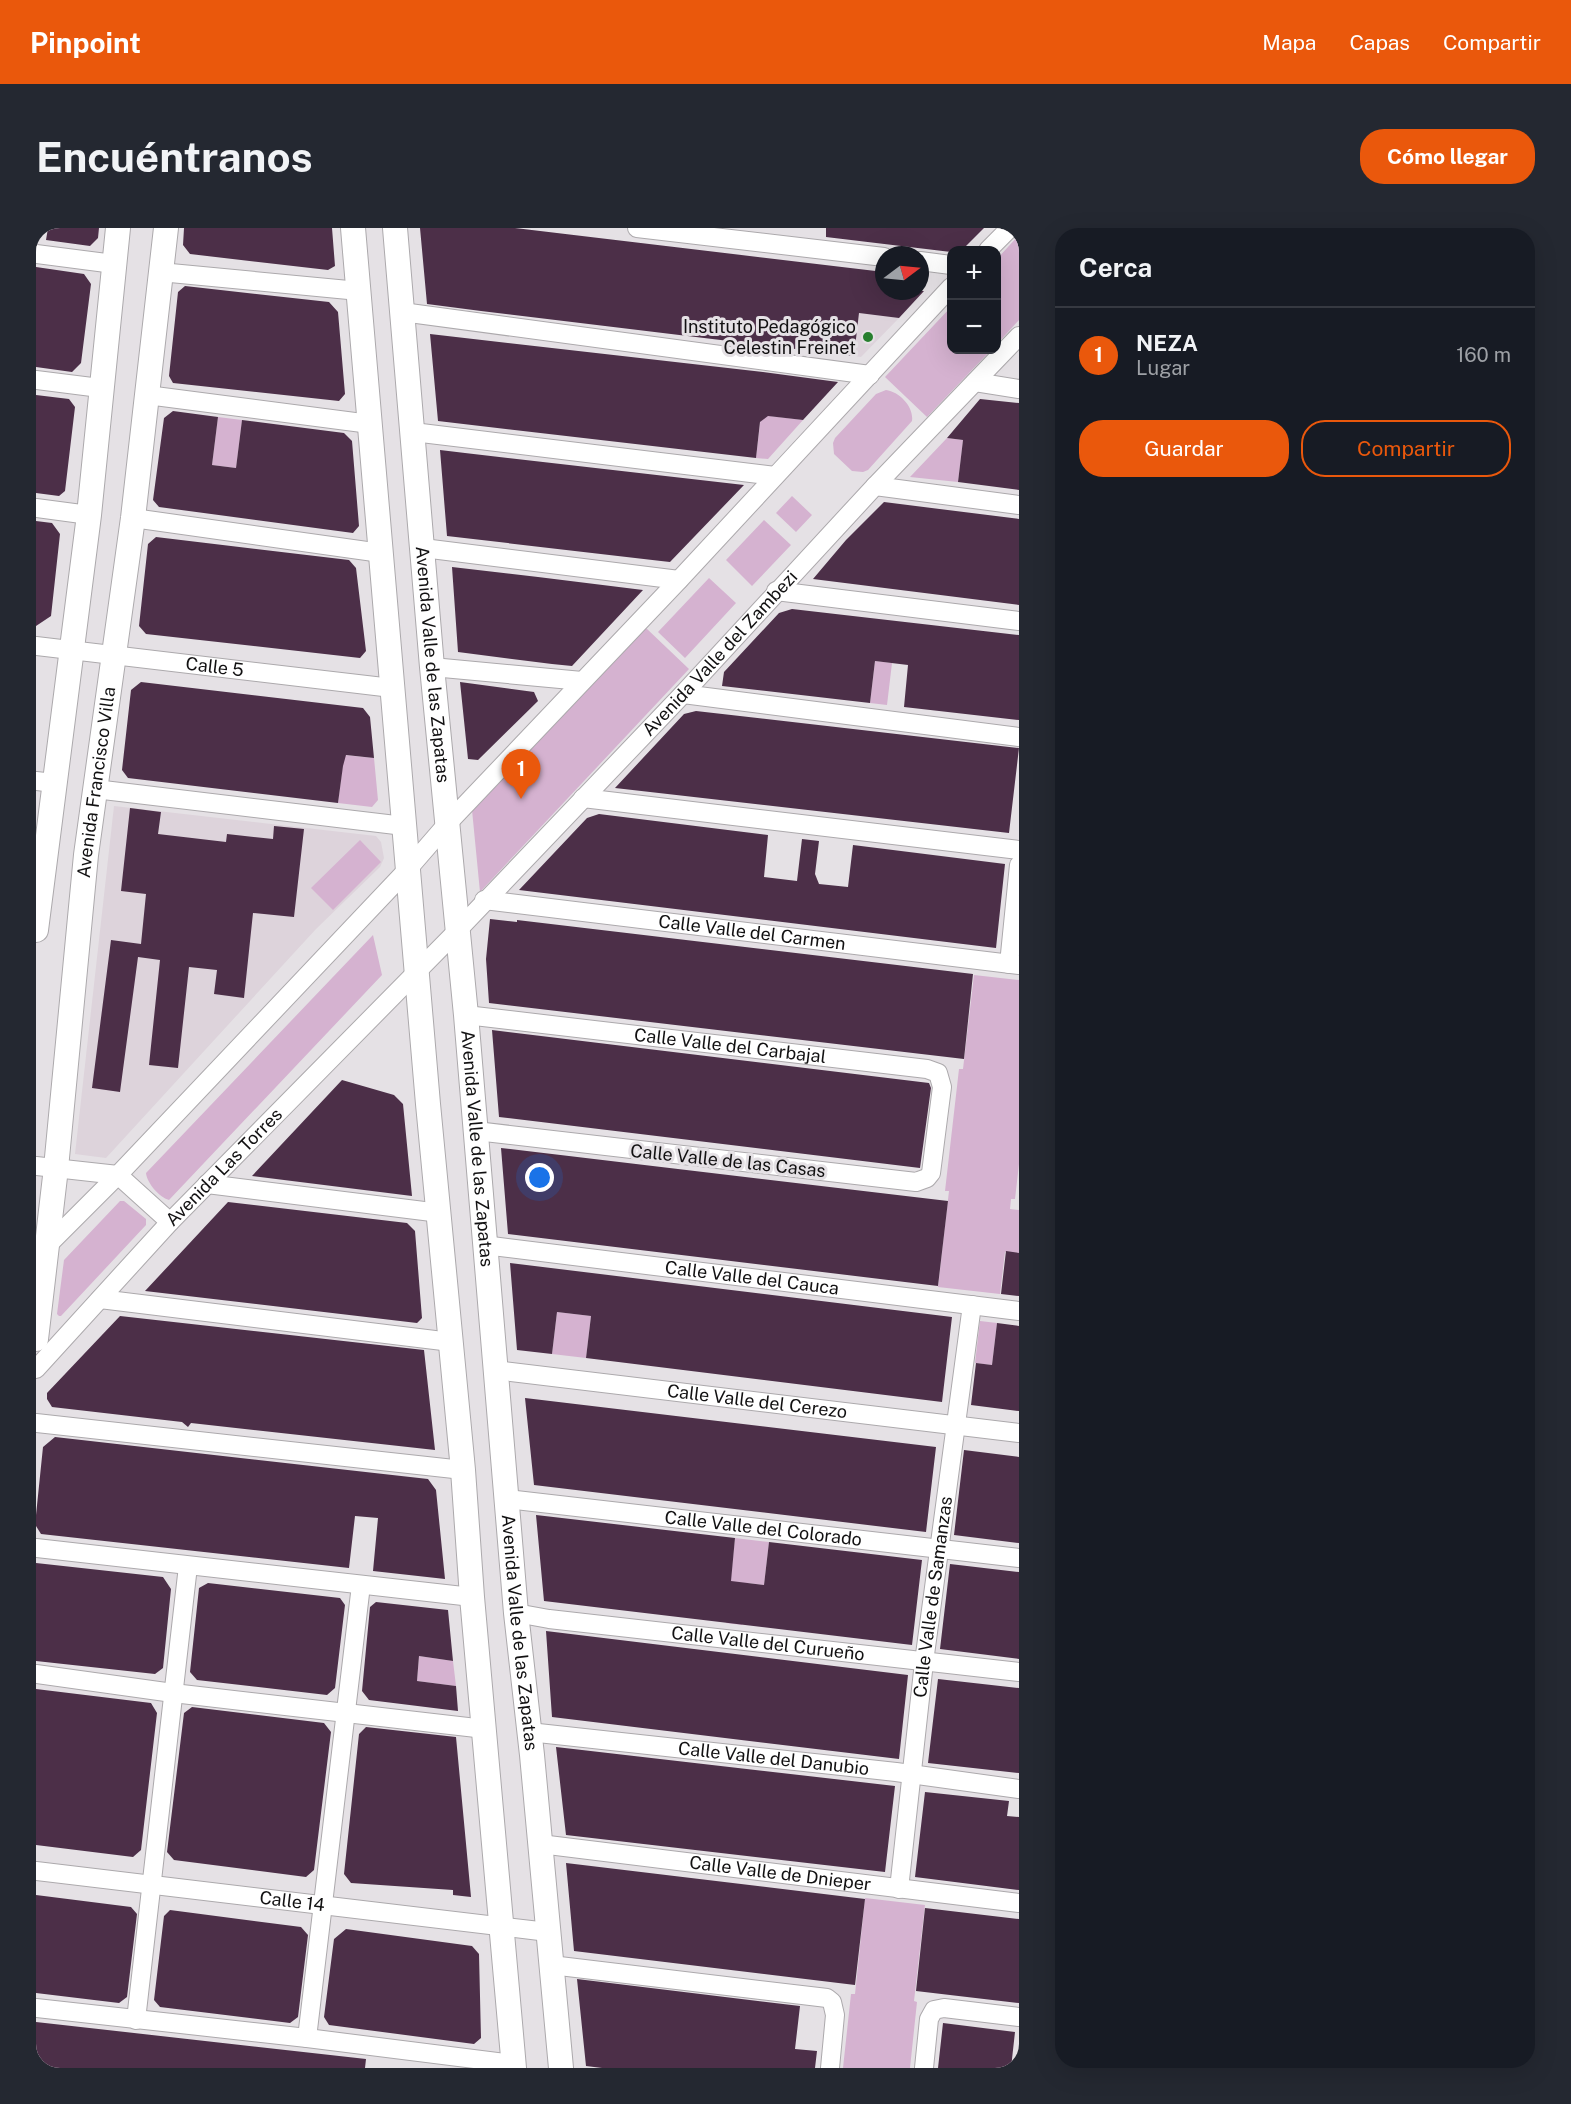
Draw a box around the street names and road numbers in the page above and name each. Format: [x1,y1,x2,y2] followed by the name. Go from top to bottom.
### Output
[412,545,454,784] street label: Avenida Valle de las Zapatas
[638,566,801,740] street label: Avenida Valle del Zambezi
[185,653,245,680] street label: Calle 5
[73,685,119,879] street label: Avenida Francisco Villa
[657,910,847,954] street label: Calle Valle del Carmen
[633,1024,827,1067] street label: Calle Valle del Carbajal
[457,1029,498,1268] street label: Avenida Valle de las Zapatas
[161,1103,286,1230] street label: Avenida Las Torres
[629,1140,827,1181] street label: Calle Valle de las Casas
[664,1256,840,1299] street label: Calle Valle del Cauca
[666,1380,848,1422] street label: Calle Valle del Cerezo
[909,1495,956,1699] street label: Calle Valle de Samanzas
[664,1506,863,1550] street label: Calle Valle del Colorado
[498,1513,542,1752] street label: Avenida Valle de las Zapatas
[670,1622,866,1665] street label: Calle Valle del Curueño
[677,1737,870,1779] street label: Calle Valle del Danubio
[688,1851,872,1895] street label: Calle Valle de Dnieper
[258,1887,326,1915] street label: Calle 14

